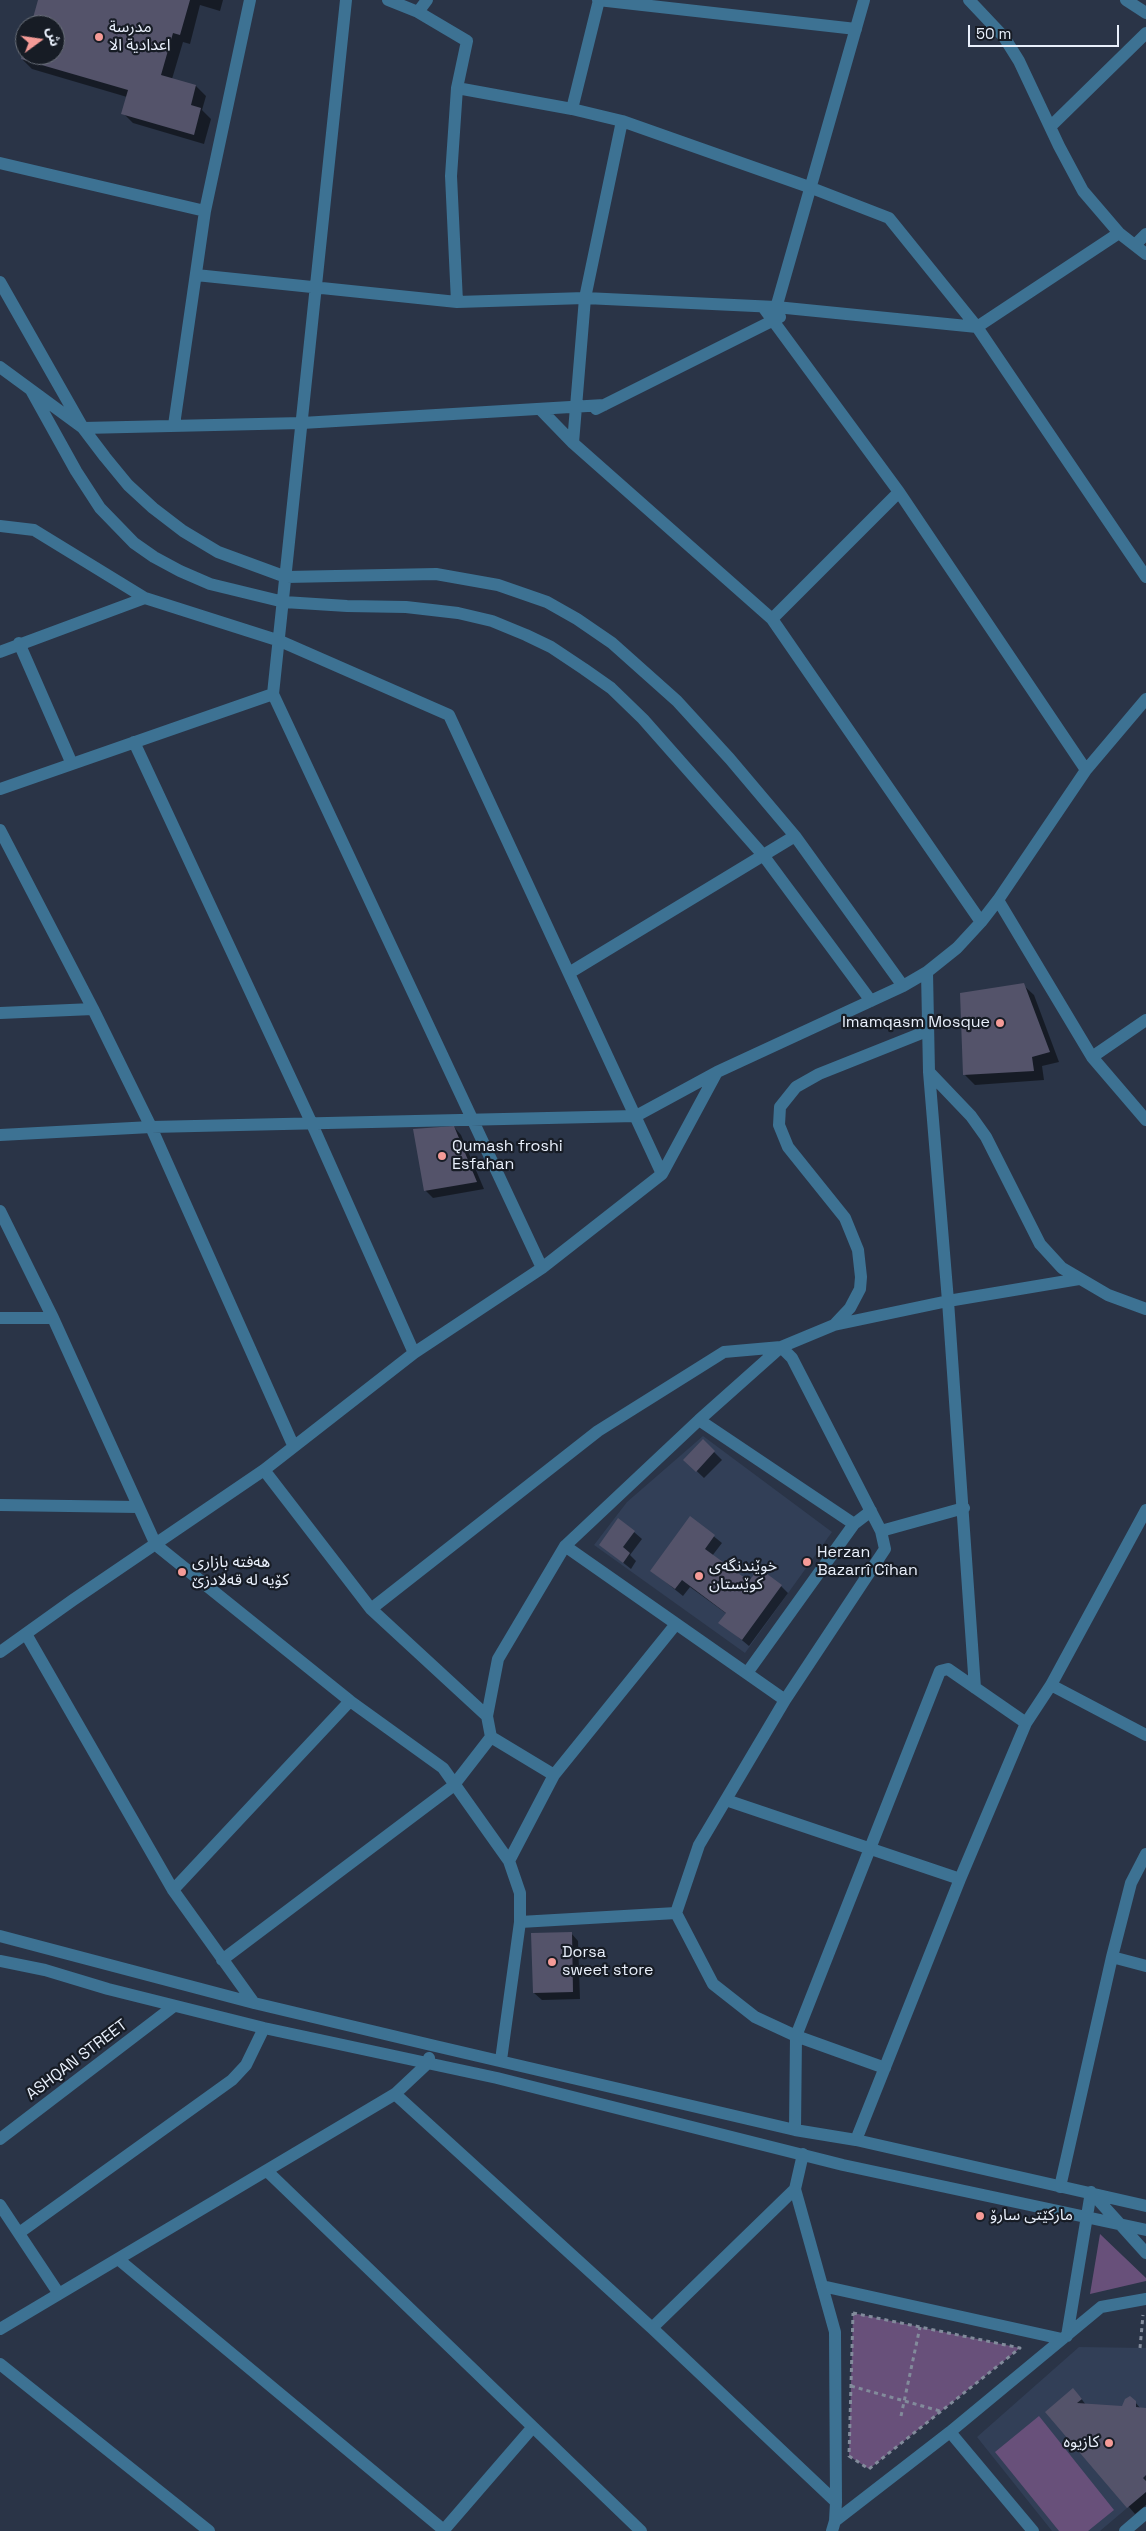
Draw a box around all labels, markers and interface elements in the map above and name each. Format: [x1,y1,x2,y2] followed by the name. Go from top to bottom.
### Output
[15,15,65,65] north arrow
[971,15,1122,47] scale bar
[109,18,171,56] place label: مدرسة اعدادية الا
[976,24,1011,43] text: 50 m
[43,25,65,48] text: ش
[93,31,105,43] marker: مدرسة اعدادية الا
[842,1013,990,1033] place label: Imamqasm Mosque
[994,1017,1006,1029] marker: Imamqasm Mosque
[452,1137,563,1175] place label: Qumash froshi Esfahan
[436,1150,448,1162] marker: Qumash froshi Esfahan
[817,1543,918,1581] place label: Herzan Bazarrî Cîhan
[192,1553,289,1591] place label: هەفتە بازاری کۆیە لە قەلادزێ
[801,1556,813,1568] marker: Herzan Bazarrî Cîhan
[709,1557,777,1595] place label: خوێندنگەی کوێستان
[176,1566,188,1578] marker: هەفتە بازاری کۆیە لە قەلادزێ
[693,1570,705,1582] marker: خوێندنگەی کوێستان
[562,1943,653,1981] place label: Dorsa sweet store
[546,1956,558,1968] marker: Dorsa sweet store
[23,2016,131,2104] street label: ASHQAN STREET
[990,2206,1073,2226] place label: مارکێتی سارۆ
[974,2210,986,2222] marker: مارکێتی سارۆ
[1064,2433,1099,2453] place label: کازیوه
[1103,2437,1115,2449] marker: کازیوه

